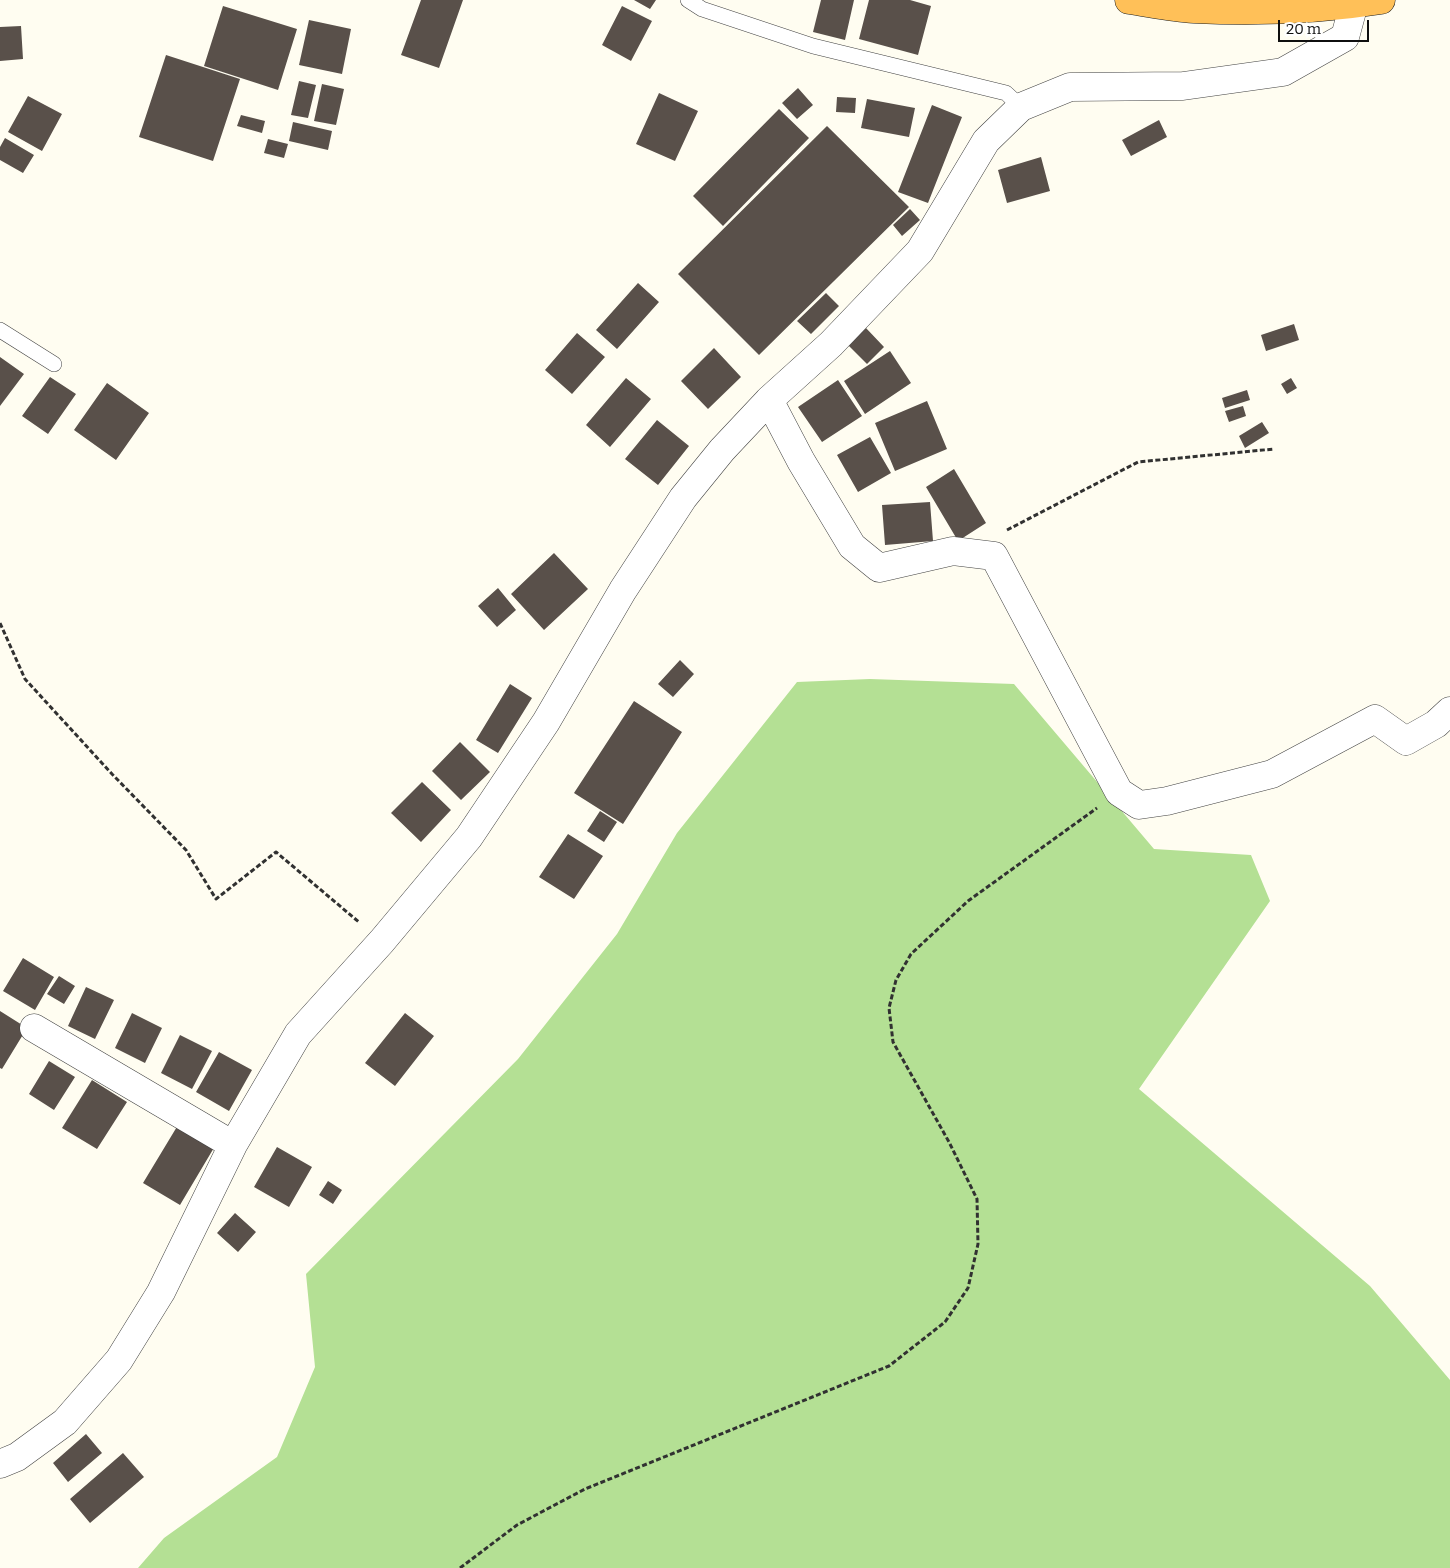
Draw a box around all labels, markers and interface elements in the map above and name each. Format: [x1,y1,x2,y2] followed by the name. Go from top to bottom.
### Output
[1280,10,1371,42] scale bar
[1286,20,1321,38] text: 20 m

